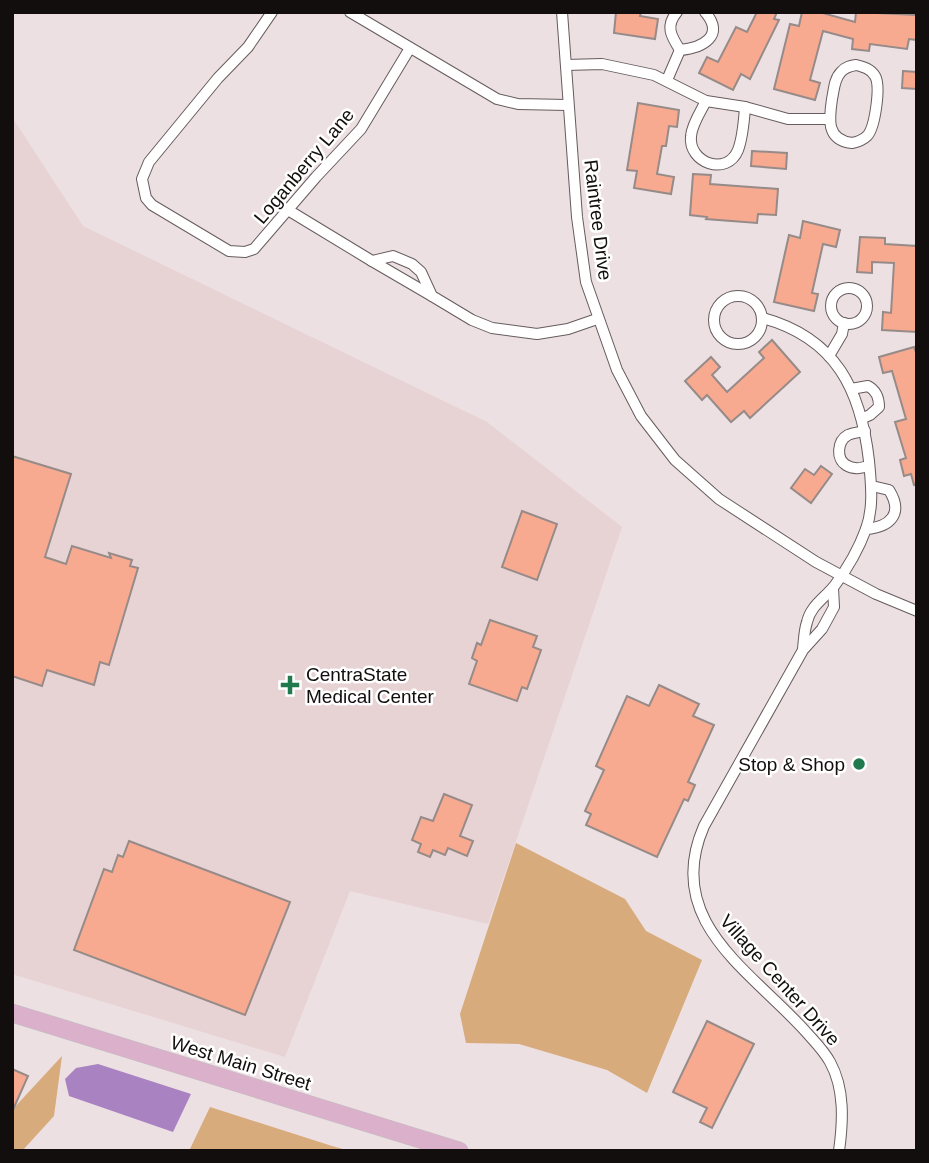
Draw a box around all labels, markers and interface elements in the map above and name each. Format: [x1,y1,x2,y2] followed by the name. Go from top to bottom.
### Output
[250,104,358,228] street label: Loganberry Lane
[580,158,616,282] street label: Raintree Drive
[306,664,434,707] place label: CentraState Medical Center
[280,675,300,695] marker: CentraState Medical Center
[738,754,845,775] place label: Stop & Shop
[851,756,867,772] marker: Stop & Shop
[716,910,844,1050] street label: Village Center Drive
[168,1032,314,1095] street label: West Main Street

